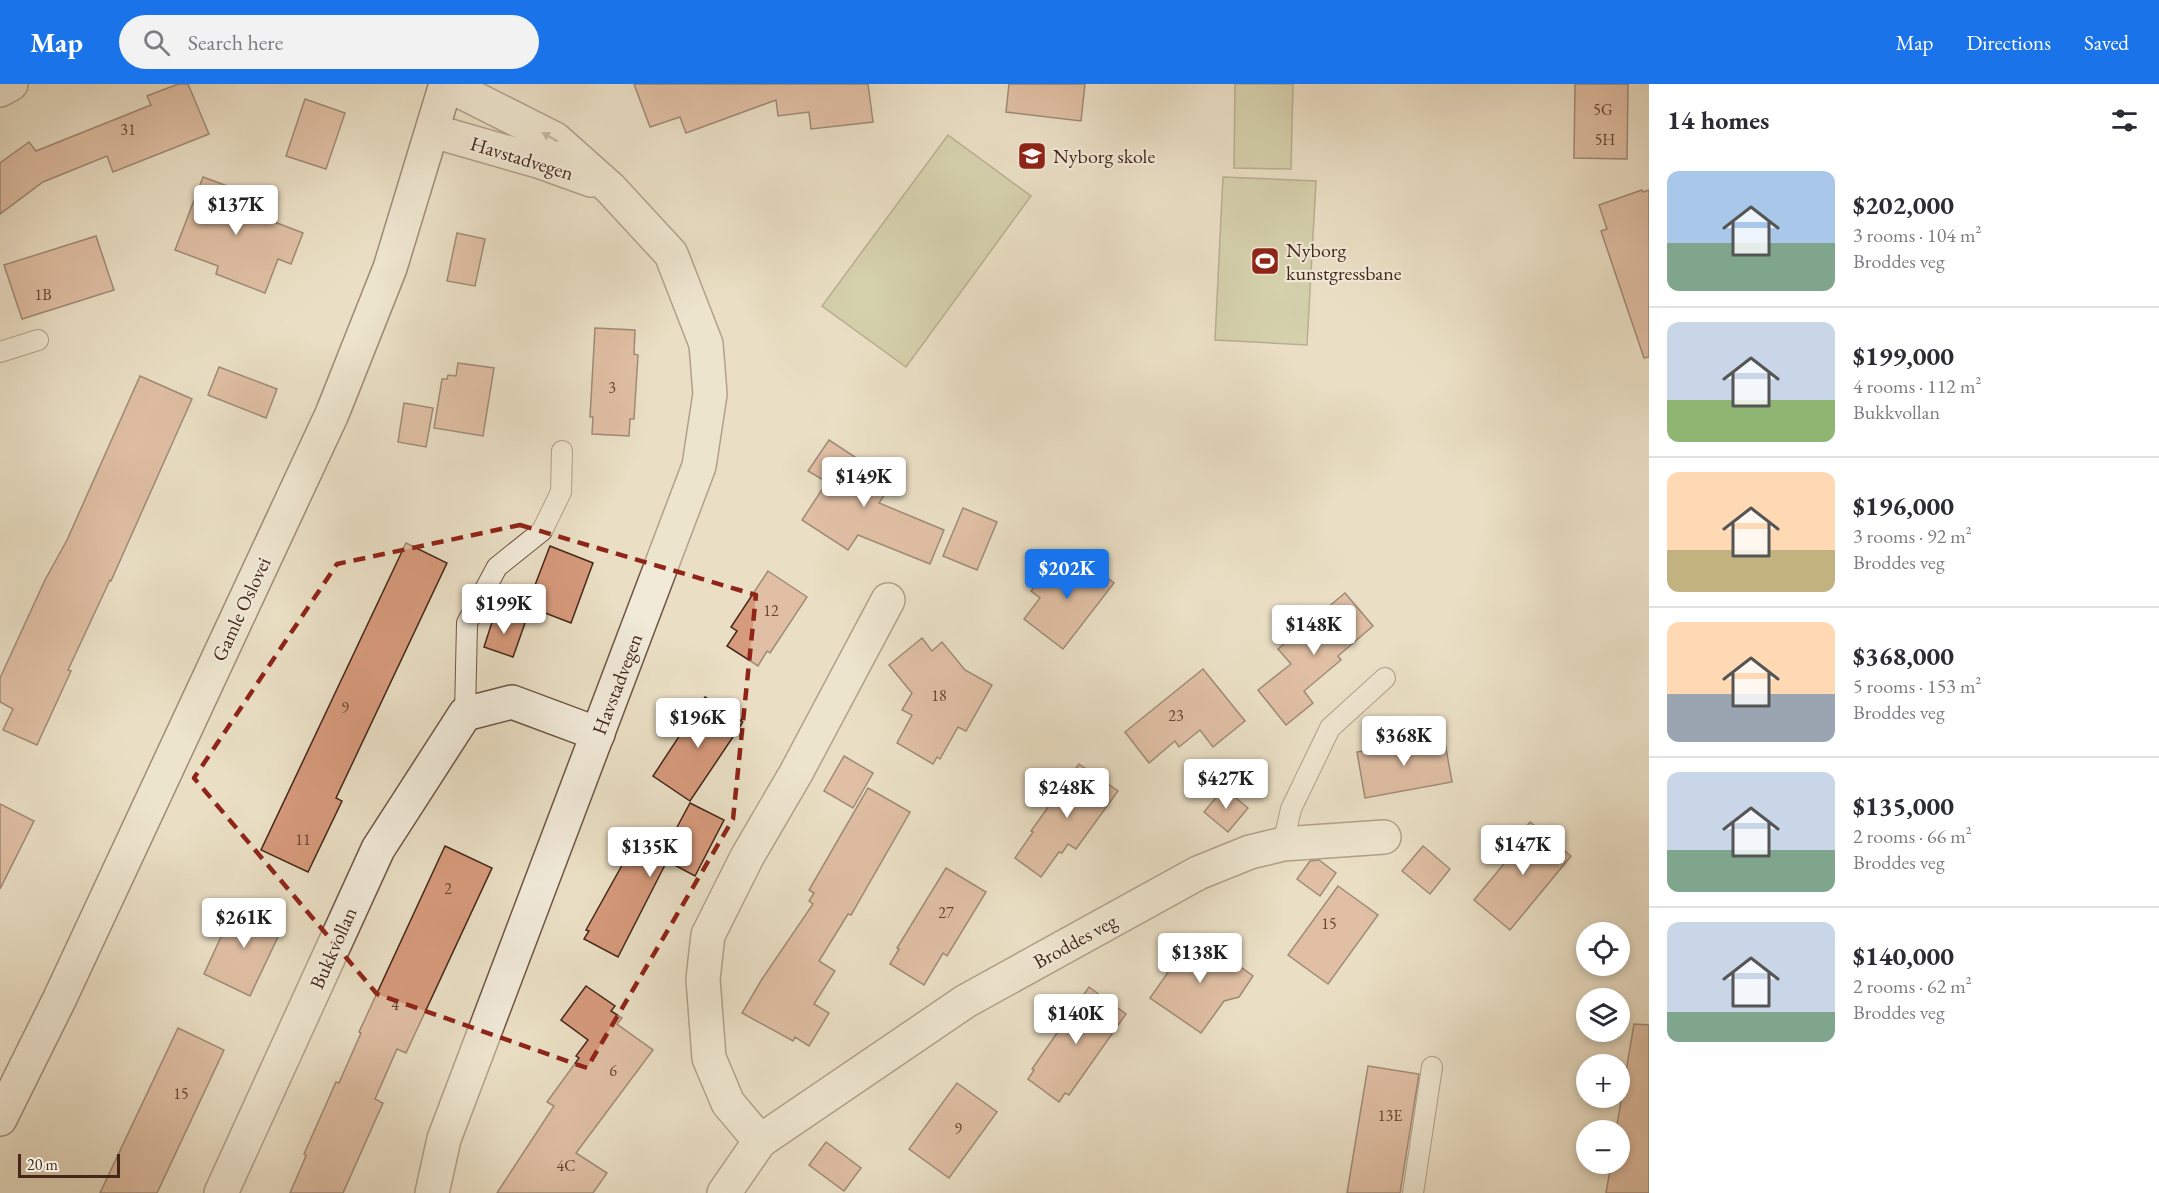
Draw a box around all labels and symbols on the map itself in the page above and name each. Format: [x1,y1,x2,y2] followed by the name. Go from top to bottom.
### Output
[1593,99,1613,120] house number: 5G
[120,119,136,140] house number: 31
[1595,129,1615,150] house number: 5H
[467,130,577,186] street label: Havstadvegen
[541,132,558,142] one-way arrow
[1016,140,1048,172] school or university icon: Nyborg skole
[1053,143,1155,169] place label: Nyborg skole
[194,185,278,236] pin: $137K
[1286,237,1402,286] place label: Nyborg kunstgressbane
[1249,245,1281,277] sports icon: Nyborg kunstgressbane
[34,284,52,305] house number: 1B
[608,377,616,398] house number: 3
[822,457,906,508] pin: $149K
[1025,549,1109,600] pin: $202K
[206,553,276,665] street label: Gamle Oslovei
[462,584,546,635] pin: $199K
[763,600,779,621] house number: 12
[1272,605,1356,656] pin: $148K
[586,629,648,738] street label: Havstadvegen
[931,685,947,706] house number: 18
[341,697,349,718] house number: 9
[656,698,740,749] pin: $196K
[1168,705,1184,726] house number: 23
[1362,716,1446,767] pin: $368K
[1184,759,1268,810] pin: $427K
[1025,768,1109,819] pin: $248K
[1481,825,1565,876] pin: $147K
[608,827,692,878] pin: $135K
[295,829,311,850] house number: 11
[444,878,452,899] house number: 2
[202,898,286,949] pin: $261K
[938,902,954,923] house number: 27
[303,903,363,993] street label: Bukkvollan
[1029,907,1122,975] street label: Broddes veg
[1321,913,1337,934] house number: 15
[1158,933,1242,984] pin: $138K
[391,994,399,1015] house number: 4
[1034,994,1118,1045] pin: $140K
[609,1060,617,1081] house number: 6
[173,1083,189,1104] house number: 15
[1378,1105,1402,1126] house number: 13E
[954,1118,962,1139] house number: 9
[18,1151,120,1178] scale bar
[556,1155,576,1176] house number: 4C

